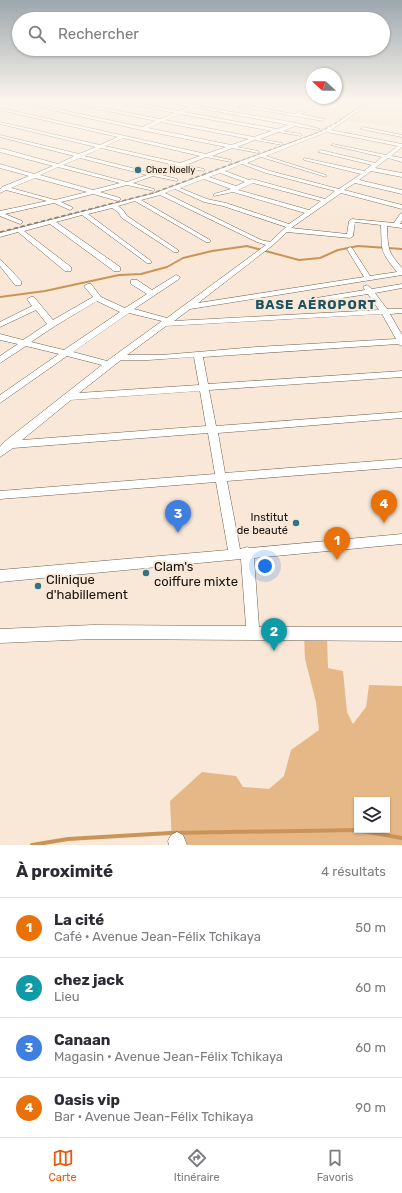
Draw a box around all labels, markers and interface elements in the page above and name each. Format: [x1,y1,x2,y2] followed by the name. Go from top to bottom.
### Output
[12,12,390,56] search box
[26,23,48,45] icon: search
[58,25,139,43] text: Rechercher
[306,68,342,104] north arrow
[133,165,143,175] marker: Chez Noelly
[146,165,195,175] place label: Chez Noelly
[255,297,377,312] district label: BASE AÉROPORT
[371,490,397,523] pin: 4
[165,500,191,533] pin: 3
[237,511,289,537] place label: Institut de beauté
[291,518,301,528] marker: Institut de beauté
[324,527,350,560] pin: 1
[255,556,275,576] your location
[154,559,238,589] place label: Clam's coiffure mixte
[141,568,151,578] marker: Clam's coiffure mixte
[46,572,128,602] place label: Clinique d'habillement
[33,581,43,591] marker: Clinique d'habillement
[261,618,287,651] pin: 2
[354,797,390,833] map controls
[354,797,390,833] button: layers
[16,861,113,881] text: À proximité
[321,864,386,879] text: 4 résultats
[54,911,104,929] text: La cité
[26,920,32,935] text: 1
[355,920,386,935] text: 50 m
[54,929,261,944] text: Café · Avenue Jean-Félix Tchikaya
[54,971,124,989] text: chez jack
[25,980,33,995] text: 2
[355,980,386,995] text: 60 m
[54,989,80,1004] text: Lieu
[54,1031,110,1049] text: Canaan
[25,1040,33,1055] text: 3
[355,1040,386,1055] text: 60 m
[54,1049,283,1064] text: Magasin · Avenue Jean-Félix Tchikaya
[54,1091,120,1109] text: Oasis vip
[25,1100,33,1115] text: 4
[355,1100,386,1115] text: 90 m
[54,1109,253,1124] text: Bar · Avenue Jean-Félix Tchikaya
[49,1147,77,1184] tab: Carte
[174,1147,220,1184] tab: Itinéraire
[317,1147,353,1184] tab: Favoris

